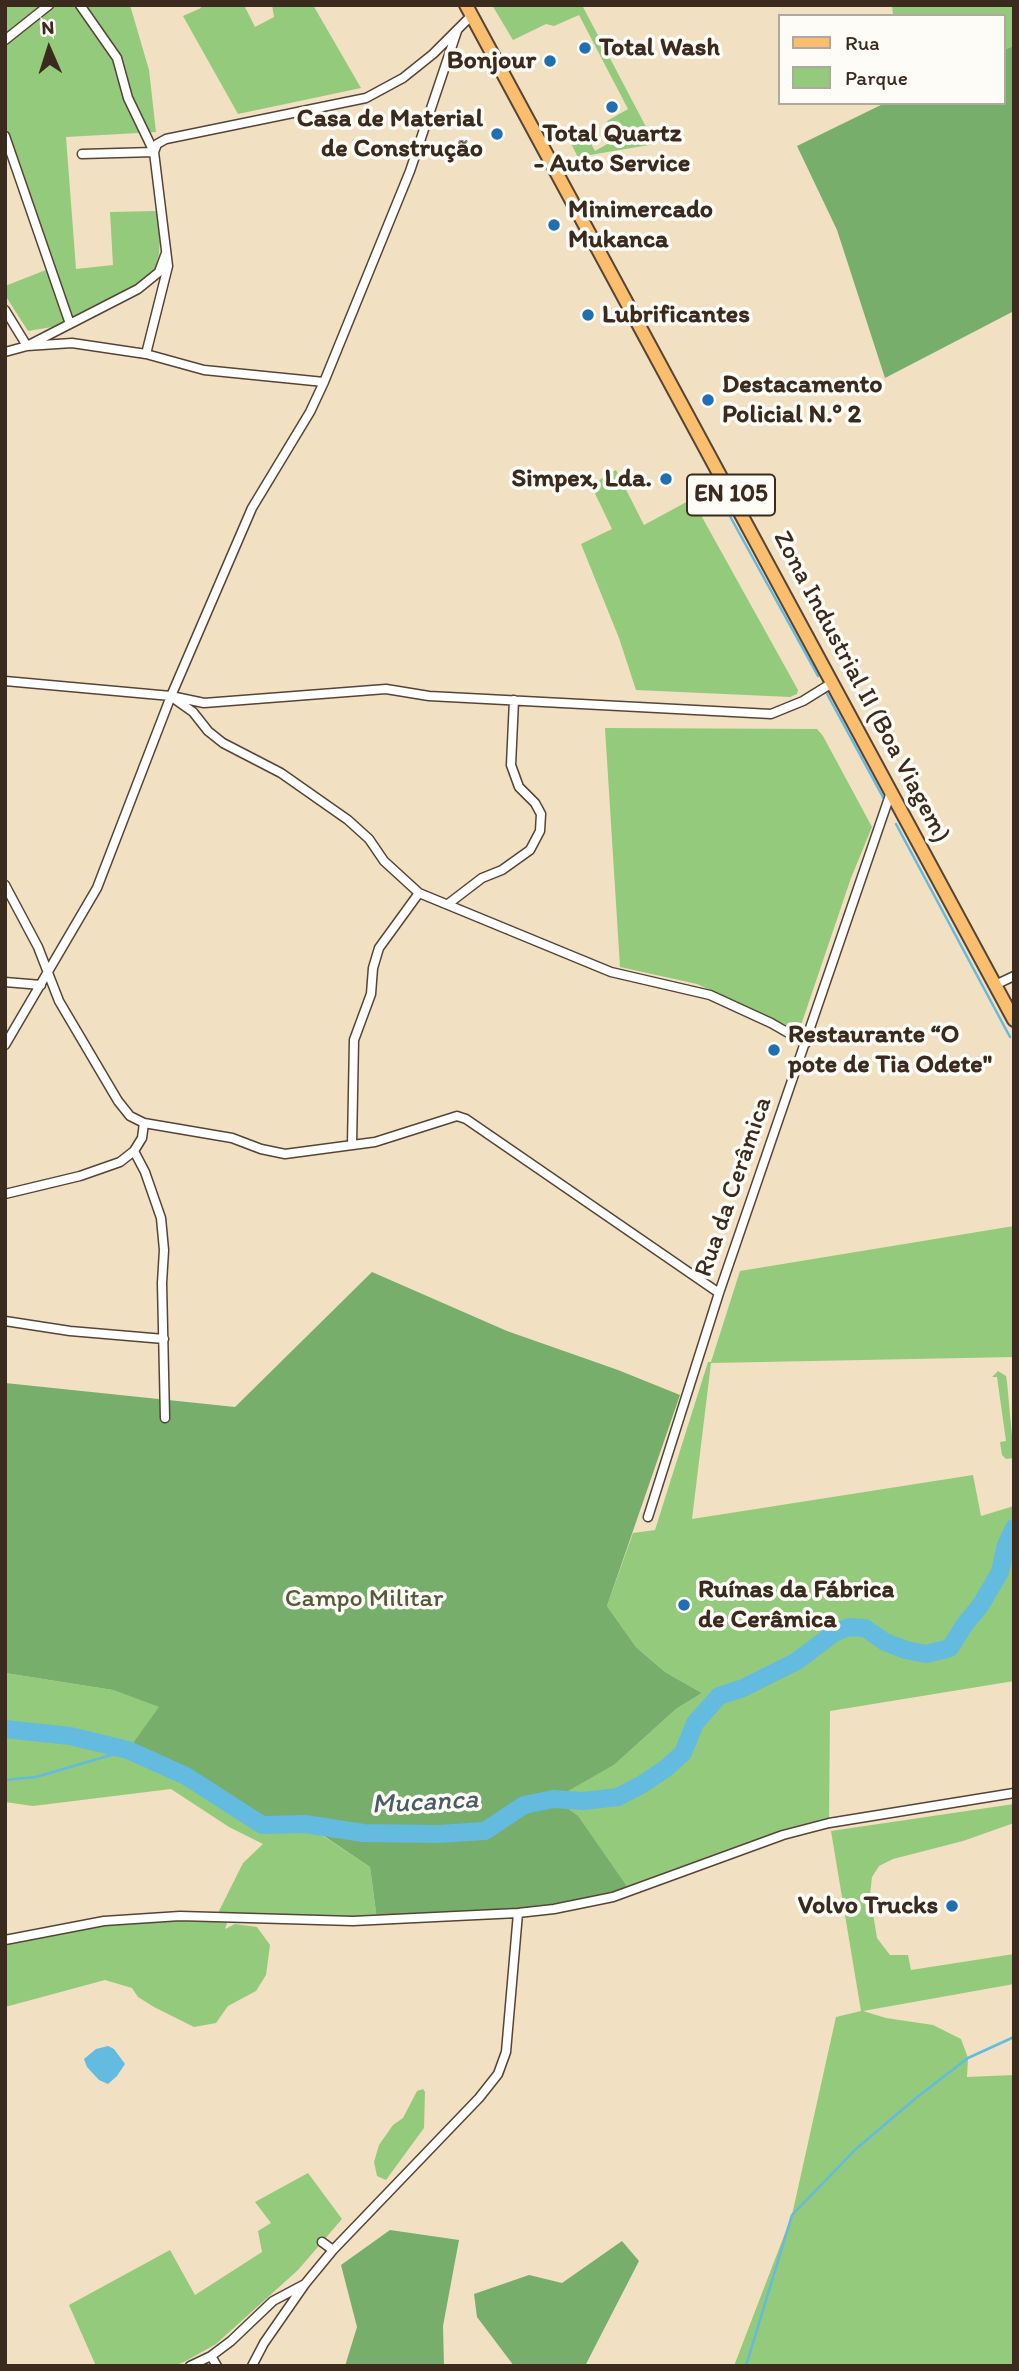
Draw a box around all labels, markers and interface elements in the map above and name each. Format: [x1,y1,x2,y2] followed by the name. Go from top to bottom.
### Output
[14,14,84,84] north arrow
[778,14,1005,105] legend
[41,16,55,39] text: N
[845,30,880,55] text: Rua
[599,32,720,64] place label: Total Wash
[577,40,593,56] marker: Total Wash
[447,45,536,77] place label: Bonjour
[542,53,558,69] marker: Bonjour
[845,65,908,90] text: Parque
[604,99,620,115] marker: Total Quartz - Auto Service
[297,103,483,164] place label: Casa de Material de Construção
[534,118,690,180] place label: Total Quartz - Auto Service
[489,126,505,142] marker: Casa de Material de Construção
[568,194,713,256] place label: Minimercado Mukanca
[546,217,562,233] marker: Minimercado Mukanca
[602,299,750,331] place label: Lubrificantes
[580,307,596,323] marker: Lubrificantes
[722,369,882,430] place label: Destacamento Policial N.º 2
[700,392,716,408] marker: Destacamento Policial N.º 2
[511,463,652,495] place label: Simpex, Lda.
[658,471,674,487] marker: Simpex, Lda.
[687,474,775,516] road number: EN 105
[765,526,957,848] street label: Zona Industrial II (Boa Viagem)
[788,1019,992,1080] place label: Restaurante “O pote de Tia Odete"
[766,1042,782,1058] marker: Restaurante “O pote de Tia Odete"
[689,1093,779,1281] street label: Rua da Cerâmica
[698,1574,894,1636] place label: Ruínas da Fábrica de Cerâmica
[285,1583,443,1615] park label: Campo Militar
[676,1597,692,1613] marker: Ruínas da Fábrica de Cerâmica
[371,1783,479,1823] water label: Mucanca
[798,1890,938,1922] place label: Volvo Trucks
[944,1898,960,1914] marker: Volvo Trucks

